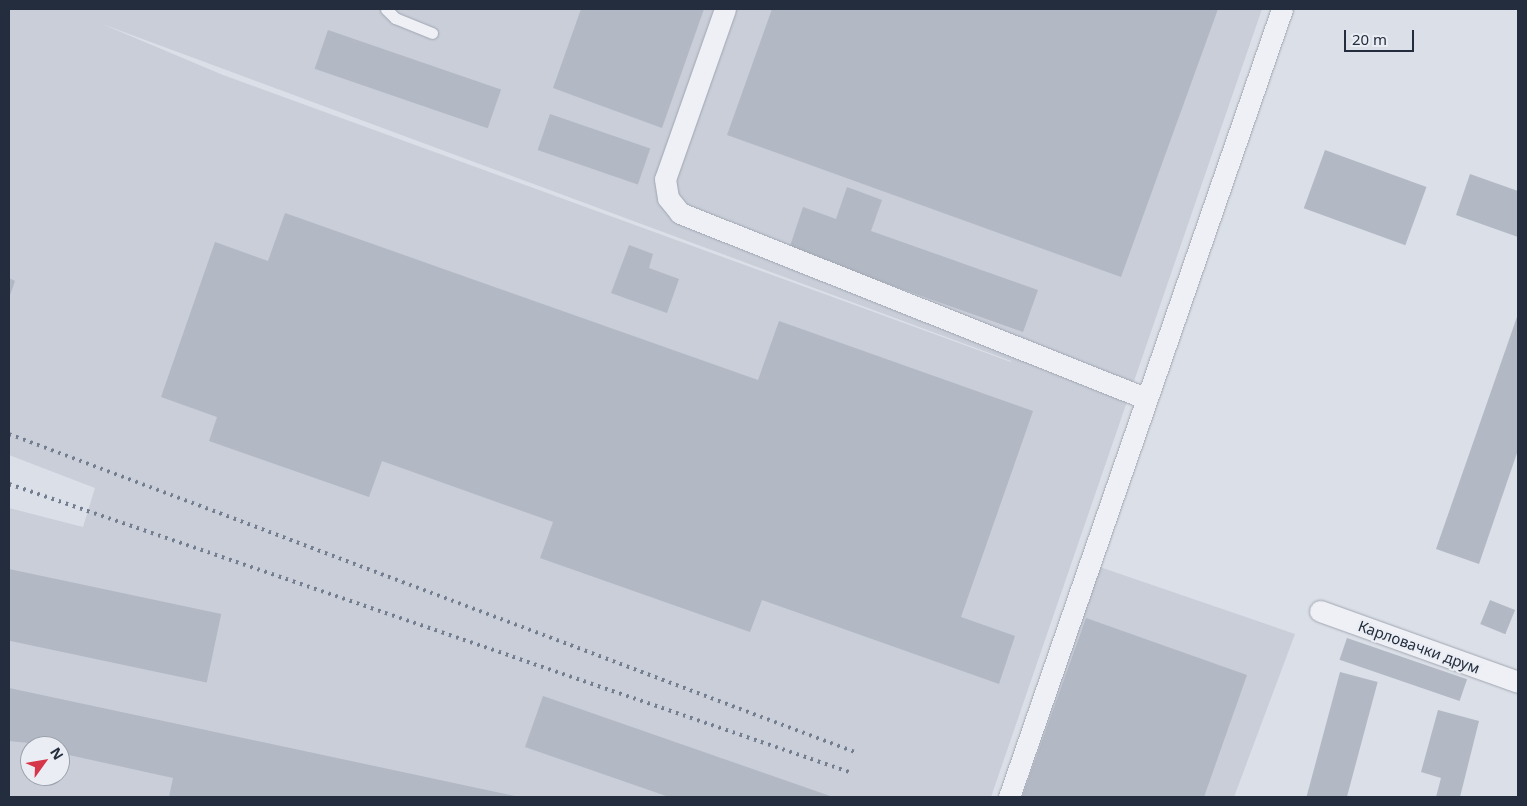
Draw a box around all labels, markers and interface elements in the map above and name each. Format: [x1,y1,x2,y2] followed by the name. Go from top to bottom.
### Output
[1347,20,1417,52] scale bar
[1352,29,1387,49] text: 20 m
[1356,617,1482,677] street label: Карловачки друм
[20,736,70,786] north arrow
[46,743,68,763] text: N

